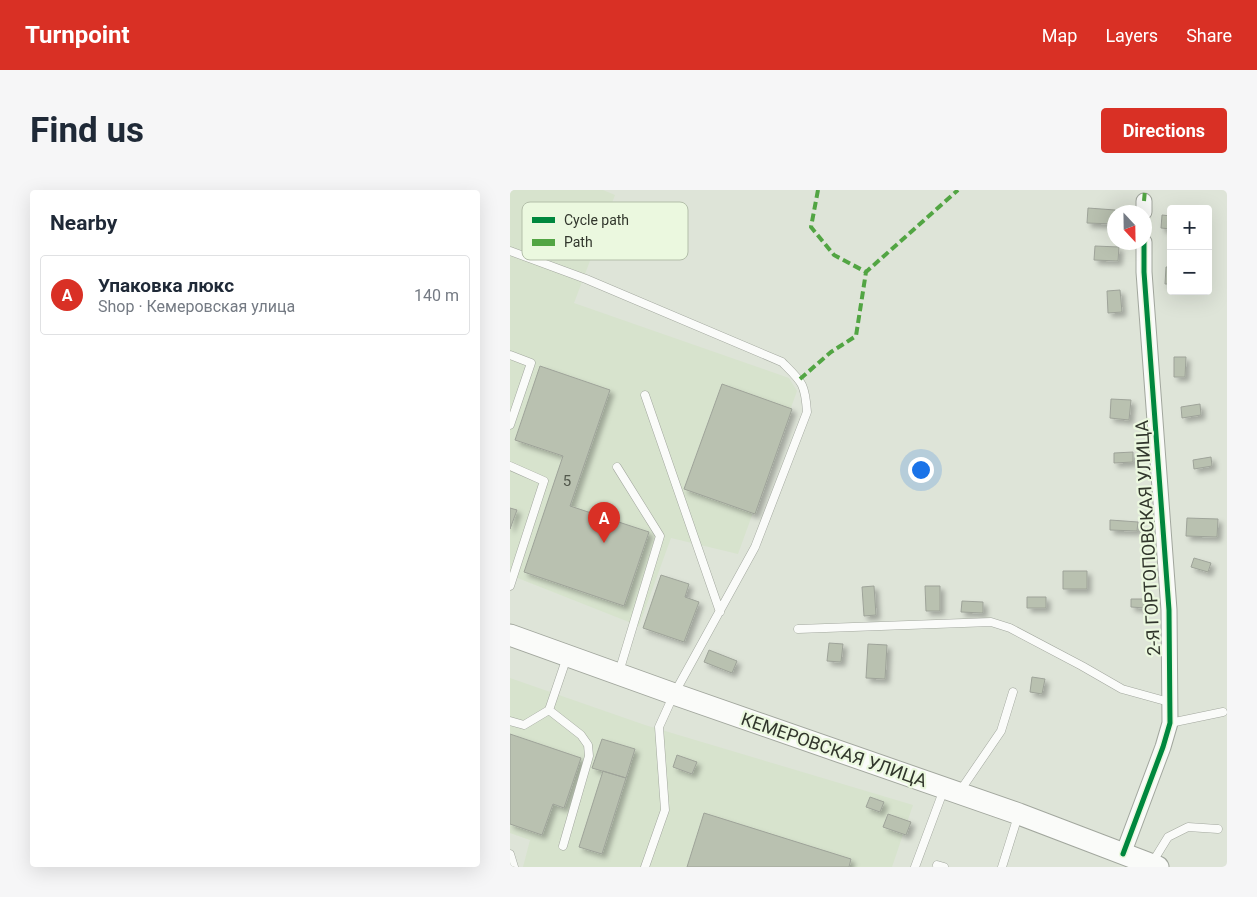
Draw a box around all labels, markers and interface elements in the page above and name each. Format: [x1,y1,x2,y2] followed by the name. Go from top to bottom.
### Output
[25,21,130,49] text: Turnpoint
[1042,25,1077,46] text: Map
[1105,25,1158,46] text: Layers
[1186,25,1232,46] text: Share
[1101,108,1227,153] button: Directions
[30,110,144,151] text: Find us
[522,202,688,260] legend
[1107,205,1152,250] north arrow
[1167,205,1212,295] map controls
[1167,205,1212,250] button: +
[50,211,117,235] text: Nearby
[564,212,629,228] text: Cycle path
[564,234,593,250] text: Path
[1167,250,1212,295] button: −
[98,274,234,297] text: Упаковка люкс
[62,286,72,305] text: A
[414,286,459,305] text: 140 m
[98,297,295,316] text: Shop · Кемеровская улица
[1131,419,1164,656] street label: 2-Я ГОРТОПОВСКАЯ УЛИЦА
[908,457,934,483] your location
[563,472,571,490] house number: 5
[588,502,620,543] pin: A
[738,708,930,791] street label: КЕМЕРОВСКАЯ УЛИЦА

